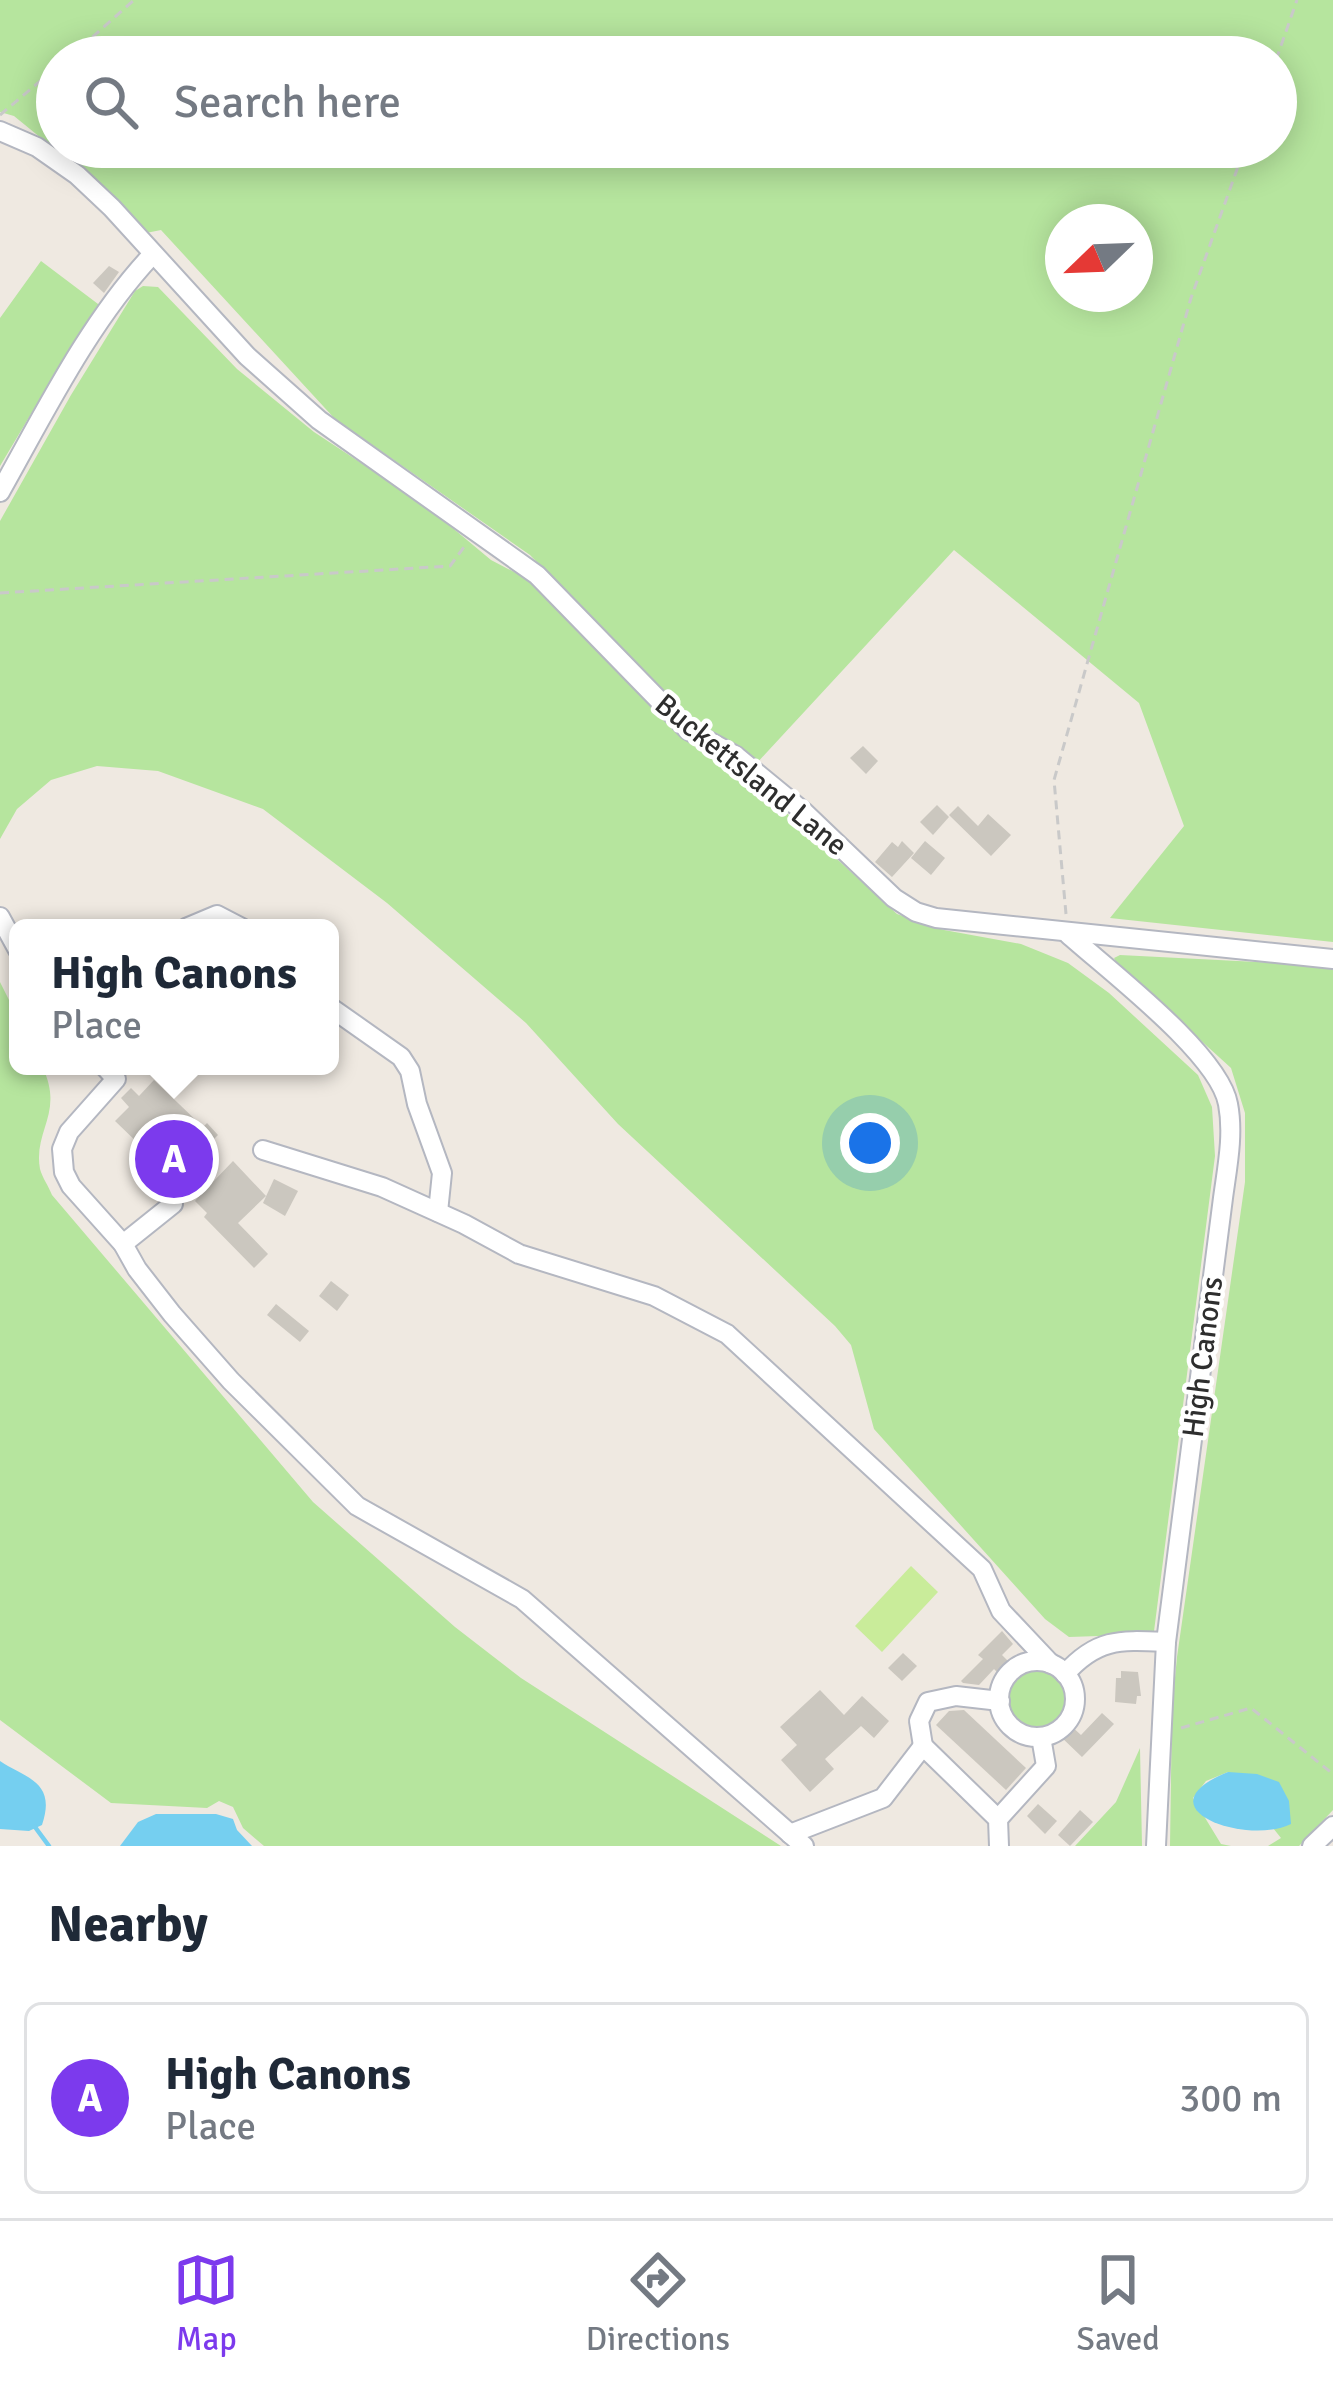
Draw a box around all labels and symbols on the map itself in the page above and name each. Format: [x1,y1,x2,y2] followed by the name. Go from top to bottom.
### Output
[1045,204,1153,312] north arrow
[647,686,855,864] street label: Buckettsland Lane
[840,1113,900,1173] your location
[135,1114,213,1204] pin: A
[1175,1274,1231,1440] street label: High Canons

